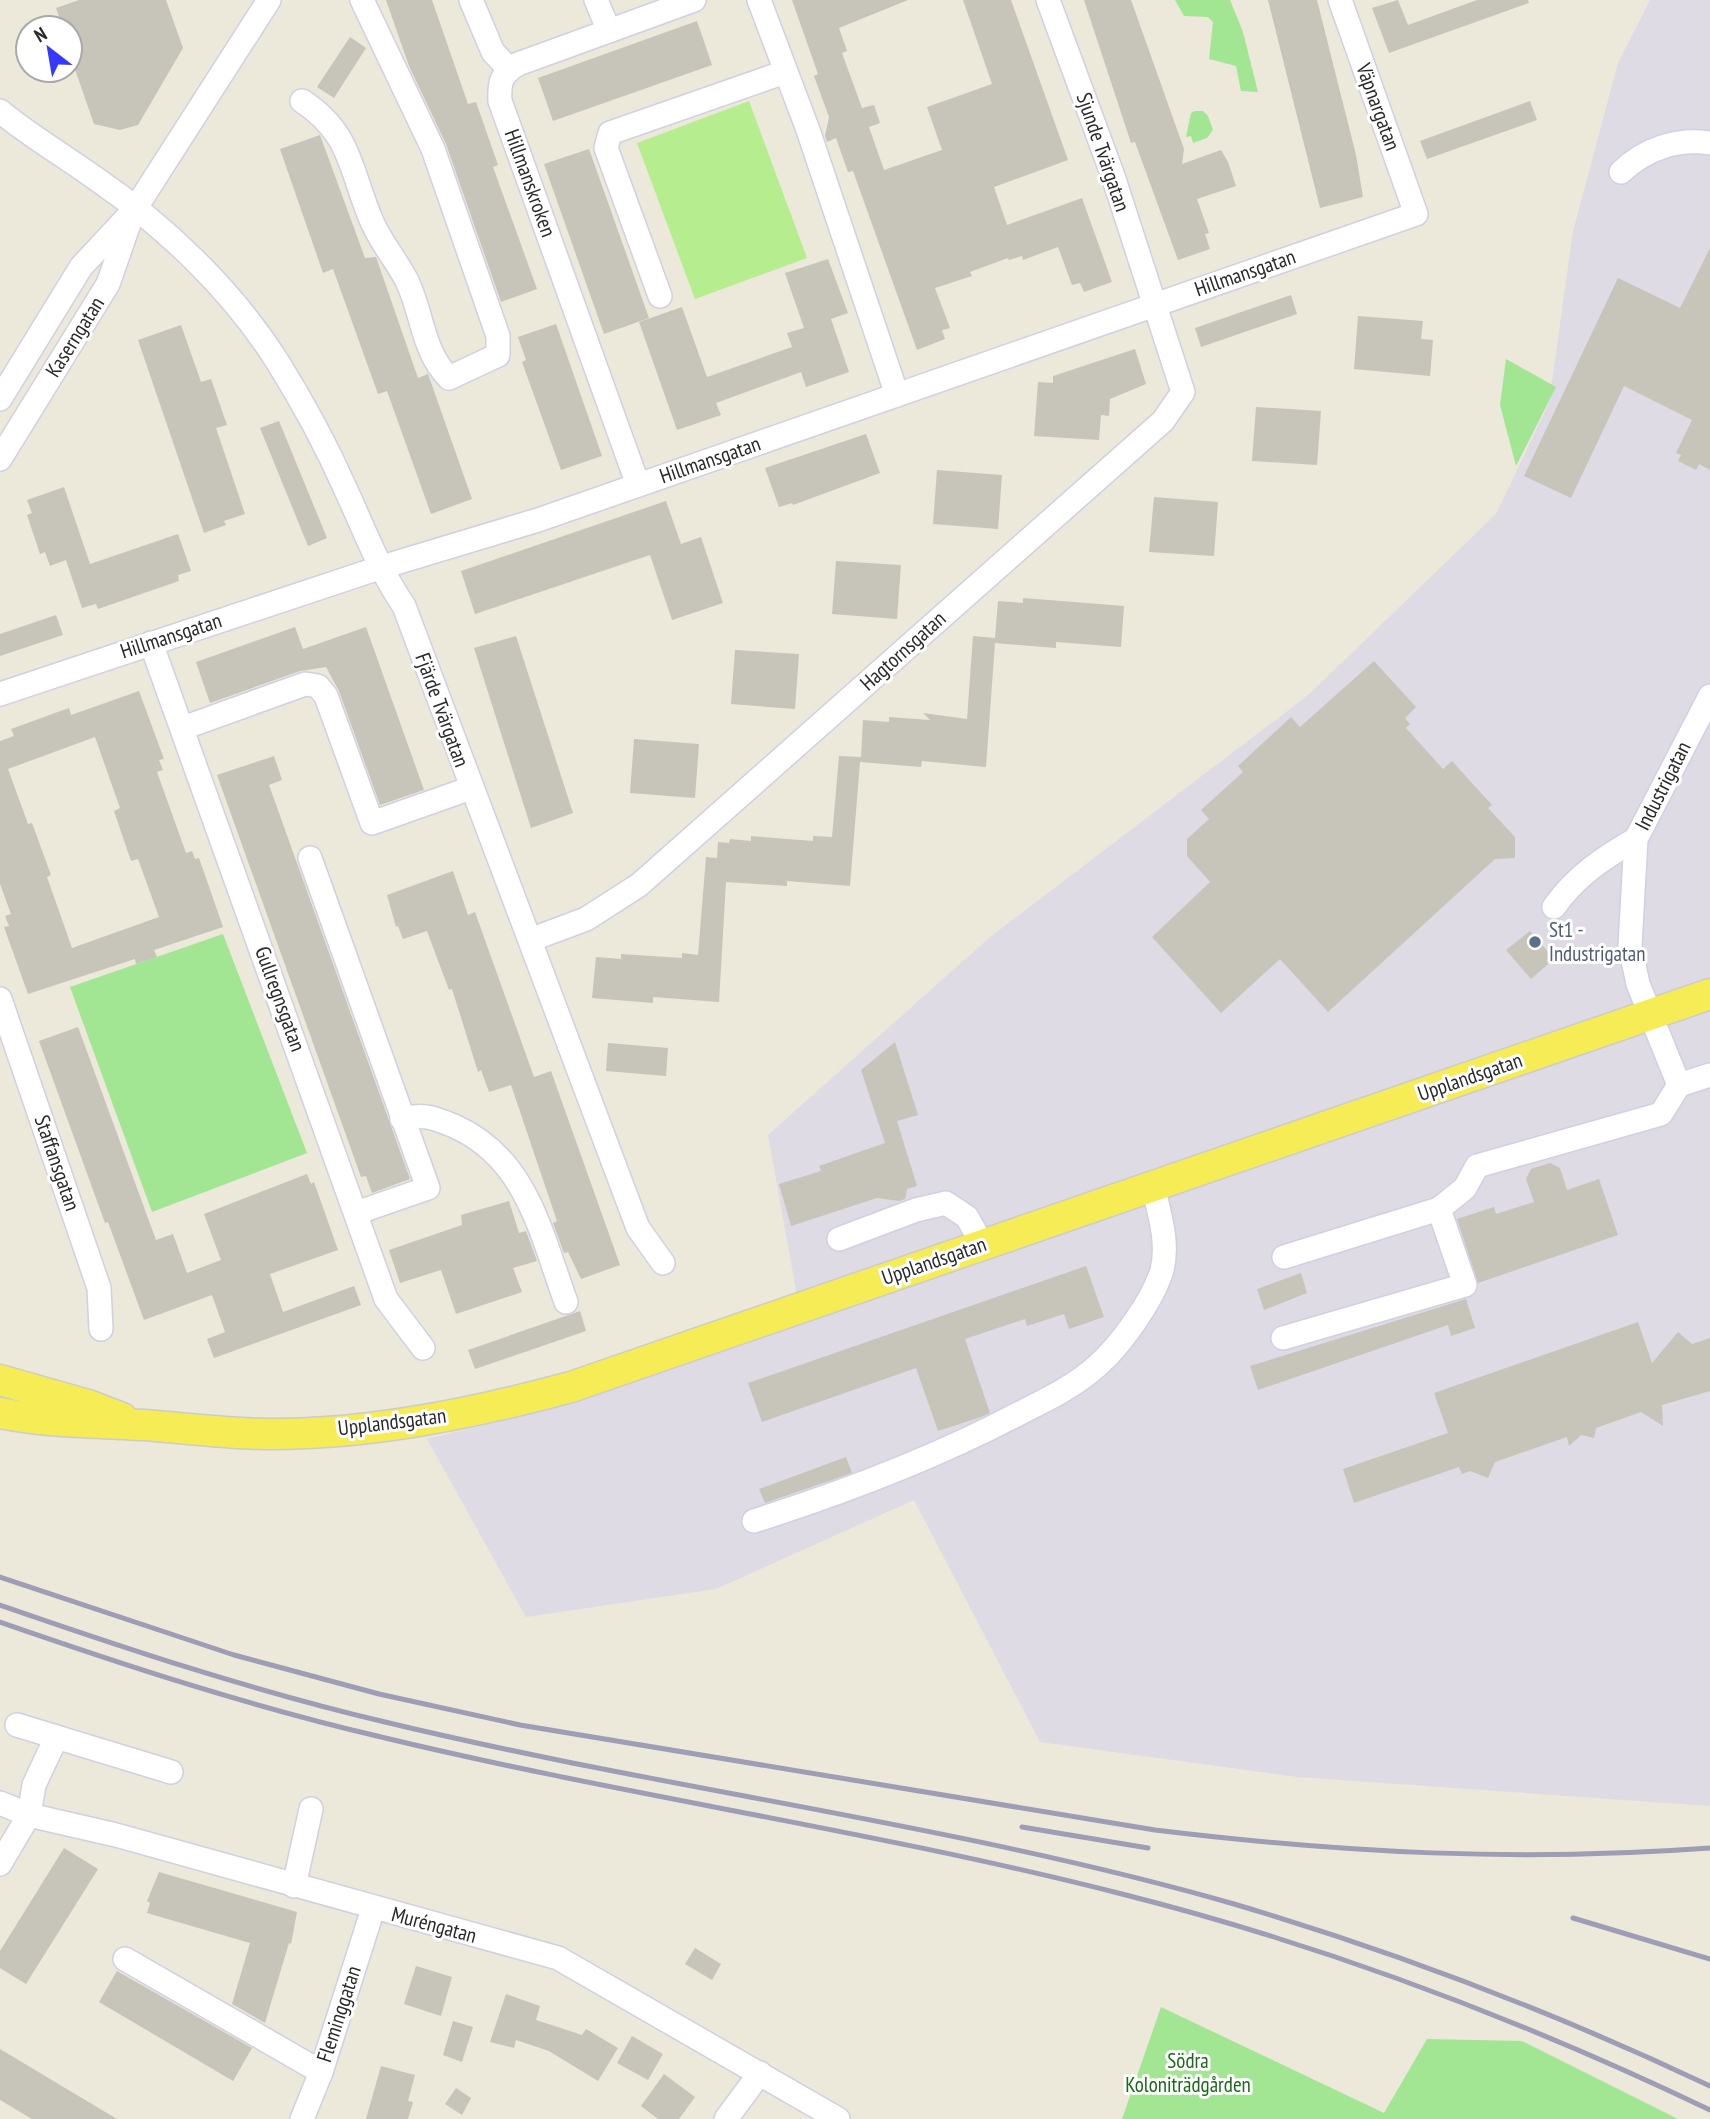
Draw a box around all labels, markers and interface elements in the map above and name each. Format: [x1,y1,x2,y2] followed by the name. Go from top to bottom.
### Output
[14,14,84,84] north arrow
[30,21,51,47] text: N
[1350,59,1407,154] street label: Väpnargatan
[1071,89,1136,215] street label: Sjunde Tvärgatan
[498,125,562,240] street label: Hillmanskroken
[1191,243,1299,302] street label: Hillmansgatan
[39,291,110,382] street label: Kaserngatan
[656,430,764,489] street label: Hillmansgatan
[854,605,951,696] street label: Hagtornsgatan
[117,606,225,665] street label: Hillmansgatan
[409,649,476,771] street label: Fjärde Tvärgatan
[1629,737,1696,835] street label: Industrigatan
[1549,916,1645,967] place label: St1 - Industrigatan
[1527,934,1543,950] marker: St1 - Industrigatan
[249,943,312,1055] street label: Gullregnsgatan
[1414,1046,1526,1107] street label: Upplandsgatan
[29,1111,86,1214] street label: Staffansgatan
[878,1230,990,1291] street label: Upplandsgatan
[336,1401,448,1442] street label: Upplandsgatan
[389,1900,480,1949] street label: Muréngatan
[310,1962,367,2065] street label: Fleminggatan
[1125,2047,1251,2098] park label: Södra Koloniträdgården

